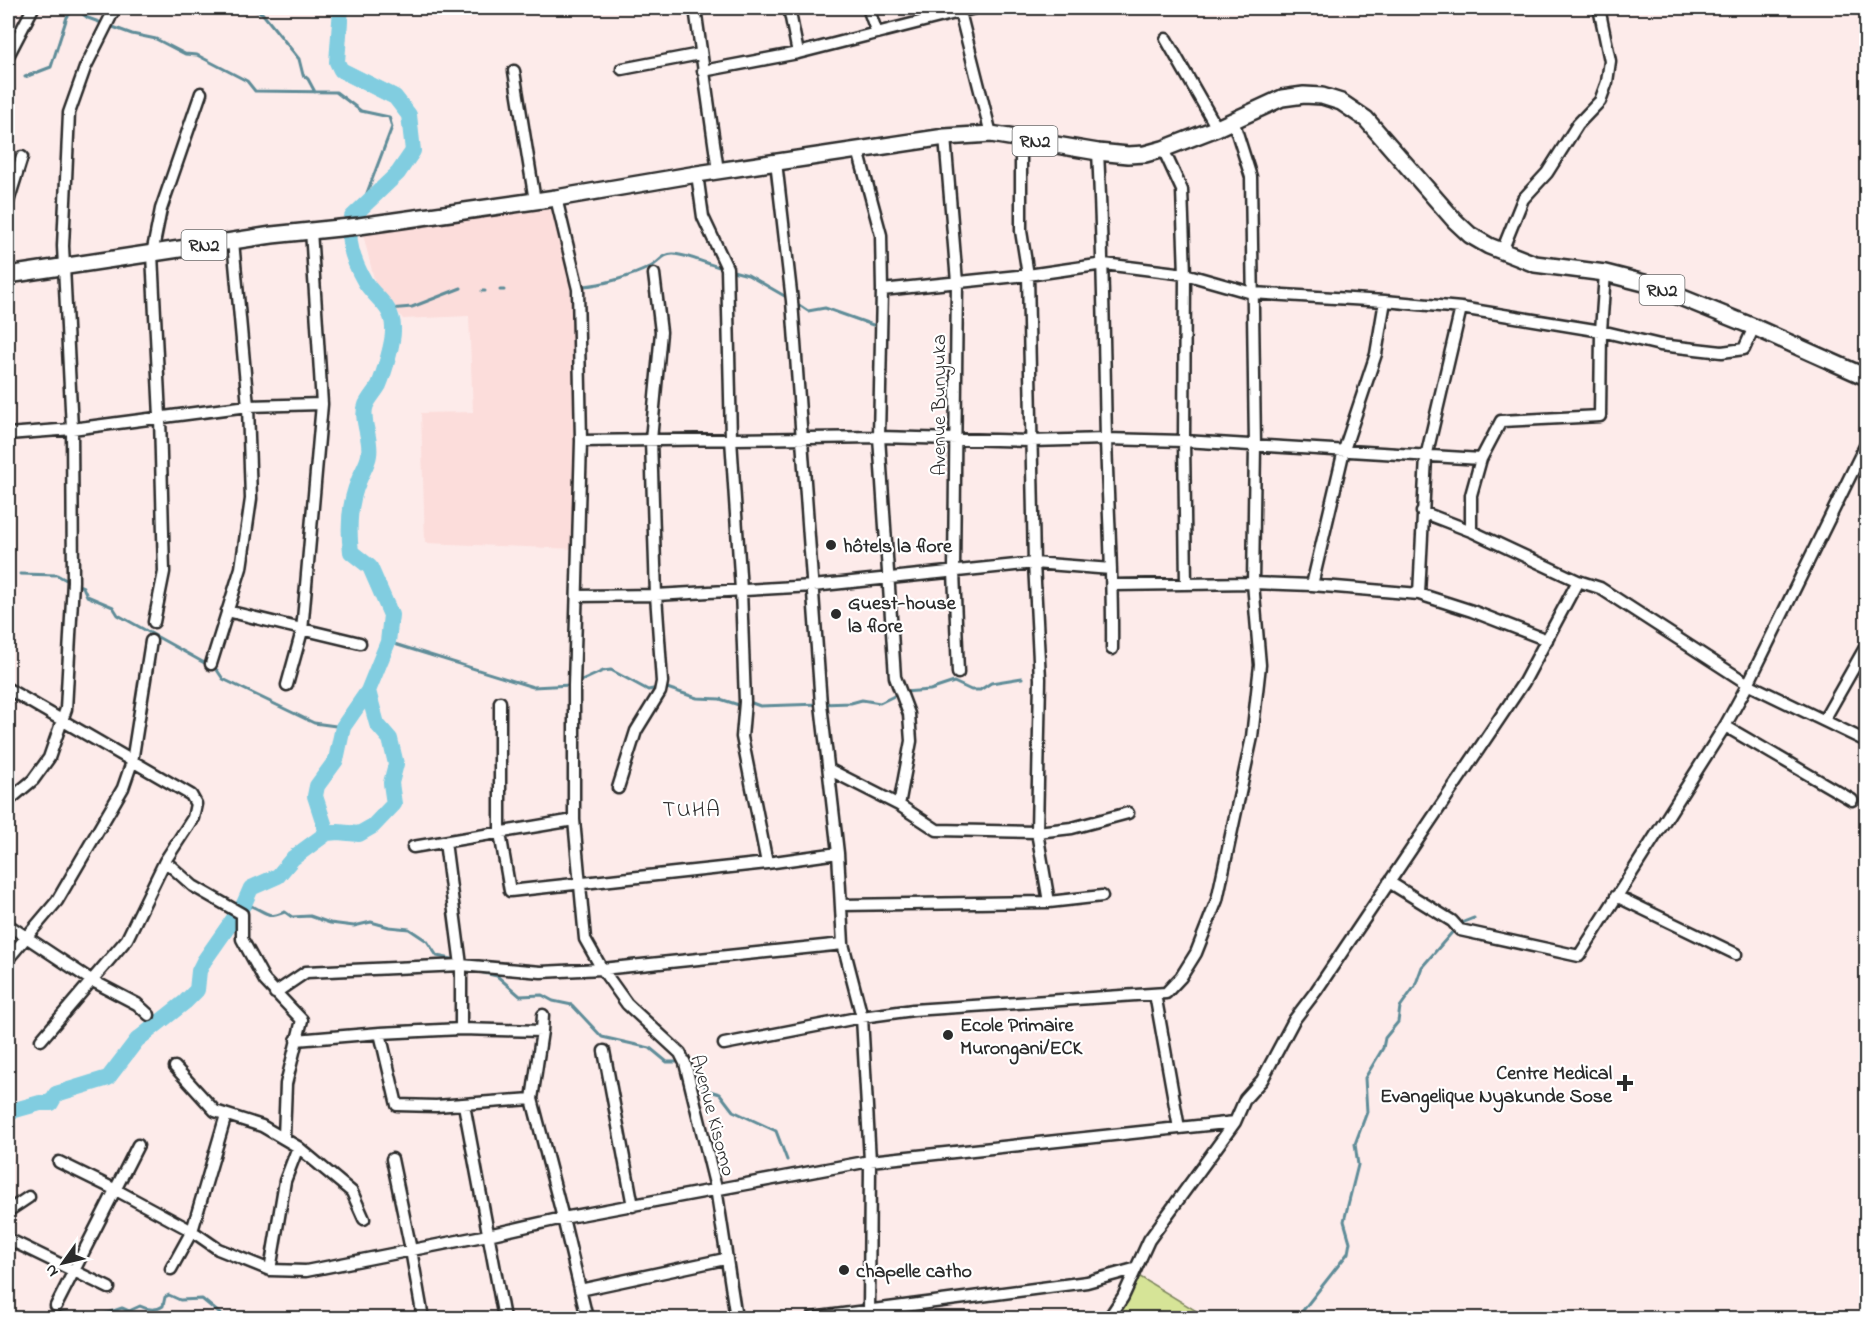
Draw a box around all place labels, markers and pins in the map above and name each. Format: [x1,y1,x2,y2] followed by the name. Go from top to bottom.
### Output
[843,533,953,562] place label: hôtels la flore
[824,538,838,552] marker: hôtels la flore
[848,590,957,642] place label: Guest-house la flore
[829,607,843,621] marker: Guest-house la flore
[960,1012,1084,1065] place label: Ecole Primaire Murongani/ECK
[941,1028,955,1042] marker: Ecole Primaire Murongani/ECK
[1380,1060,1613,1113] place label: Centre Medical Evangelique Nyakunde Sose
[1616,1074,1634,1092] marker: Centre Medical Evangelique Nyakunde Sose
[856,1258,972,1287] place label: chapelle catho
[837,1263,851,1277] marker: chapelle catho

